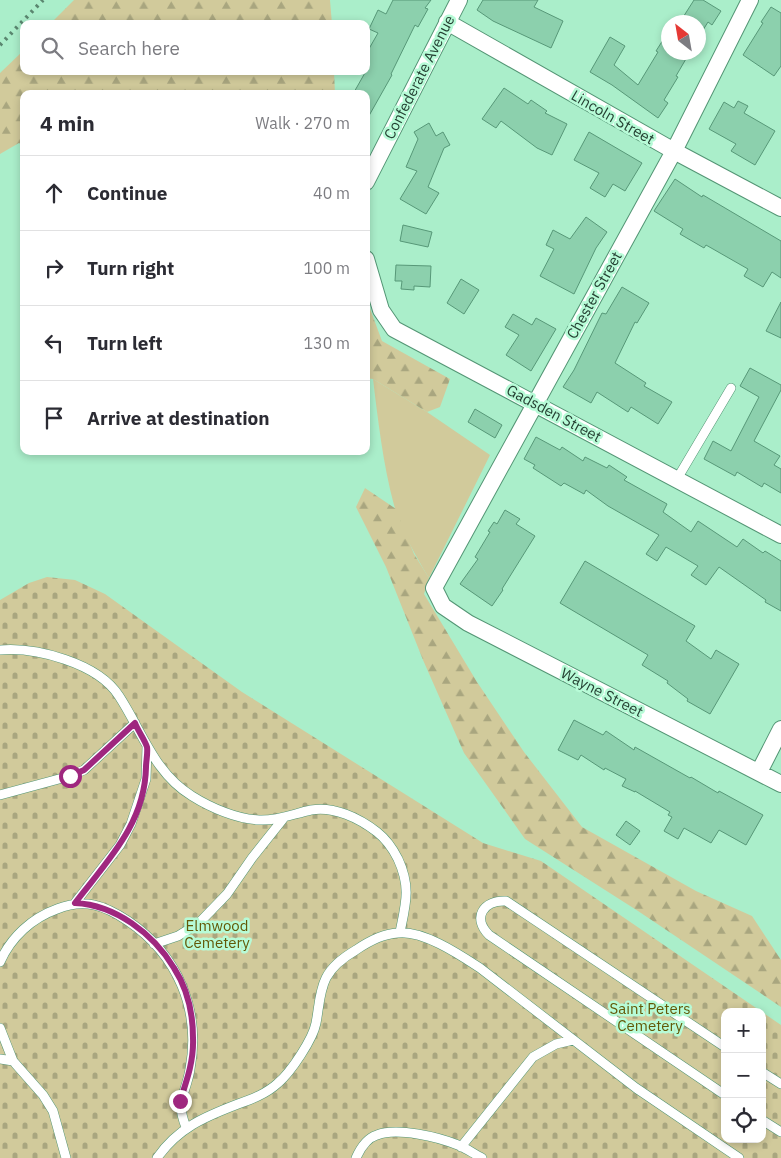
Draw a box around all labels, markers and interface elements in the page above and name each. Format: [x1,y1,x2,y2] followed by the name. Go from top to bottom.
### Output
[379,12,459,142] street label: Confederate Avenue
[661,15,706,60] north arrow
[20,20,370,75] search box
[38,34,66,62] icon: search
[78,36,180,60] text: Search here
[568,86,658,148] street label: Lincoln Street
[40,109,95,137] text: 4 min
[255,113,350,133] text: Walk · 270 m
[40,179,68,207] icon: ahead
[87,181,167,205] text: Continue
[313,183,350,203] text: 40 m
[562,248,626,342] street label: Chester Street
[40,254,68,282] icon: right
[87,256,174,280] text: Turn right
[303,258,350,278] text: 100 m
[40,329,68,357] icon: left
[87,331,163,355] text: Turn left
[303,333,350,353] text: 130 m
[503,380,605,446] street label: Gadsden Street
[40,404,68,432] icon: arrive
[87,406,270,430] text: Arrive at destination
[558,663,646,721] street label: Wayne Street
[59,765,82,788] route start
[184,916,250,952] park label: Elmwood Cemetery
[609,999,691,1035] park label: Saint Peters Cemetery
[721,1008,766,1143] map controls
[721,1008,766,1053] button: +
[721,1053,766,1098] button: −
[169,1090,192,1113] route end
[721,1098,766,1143] button: locate

